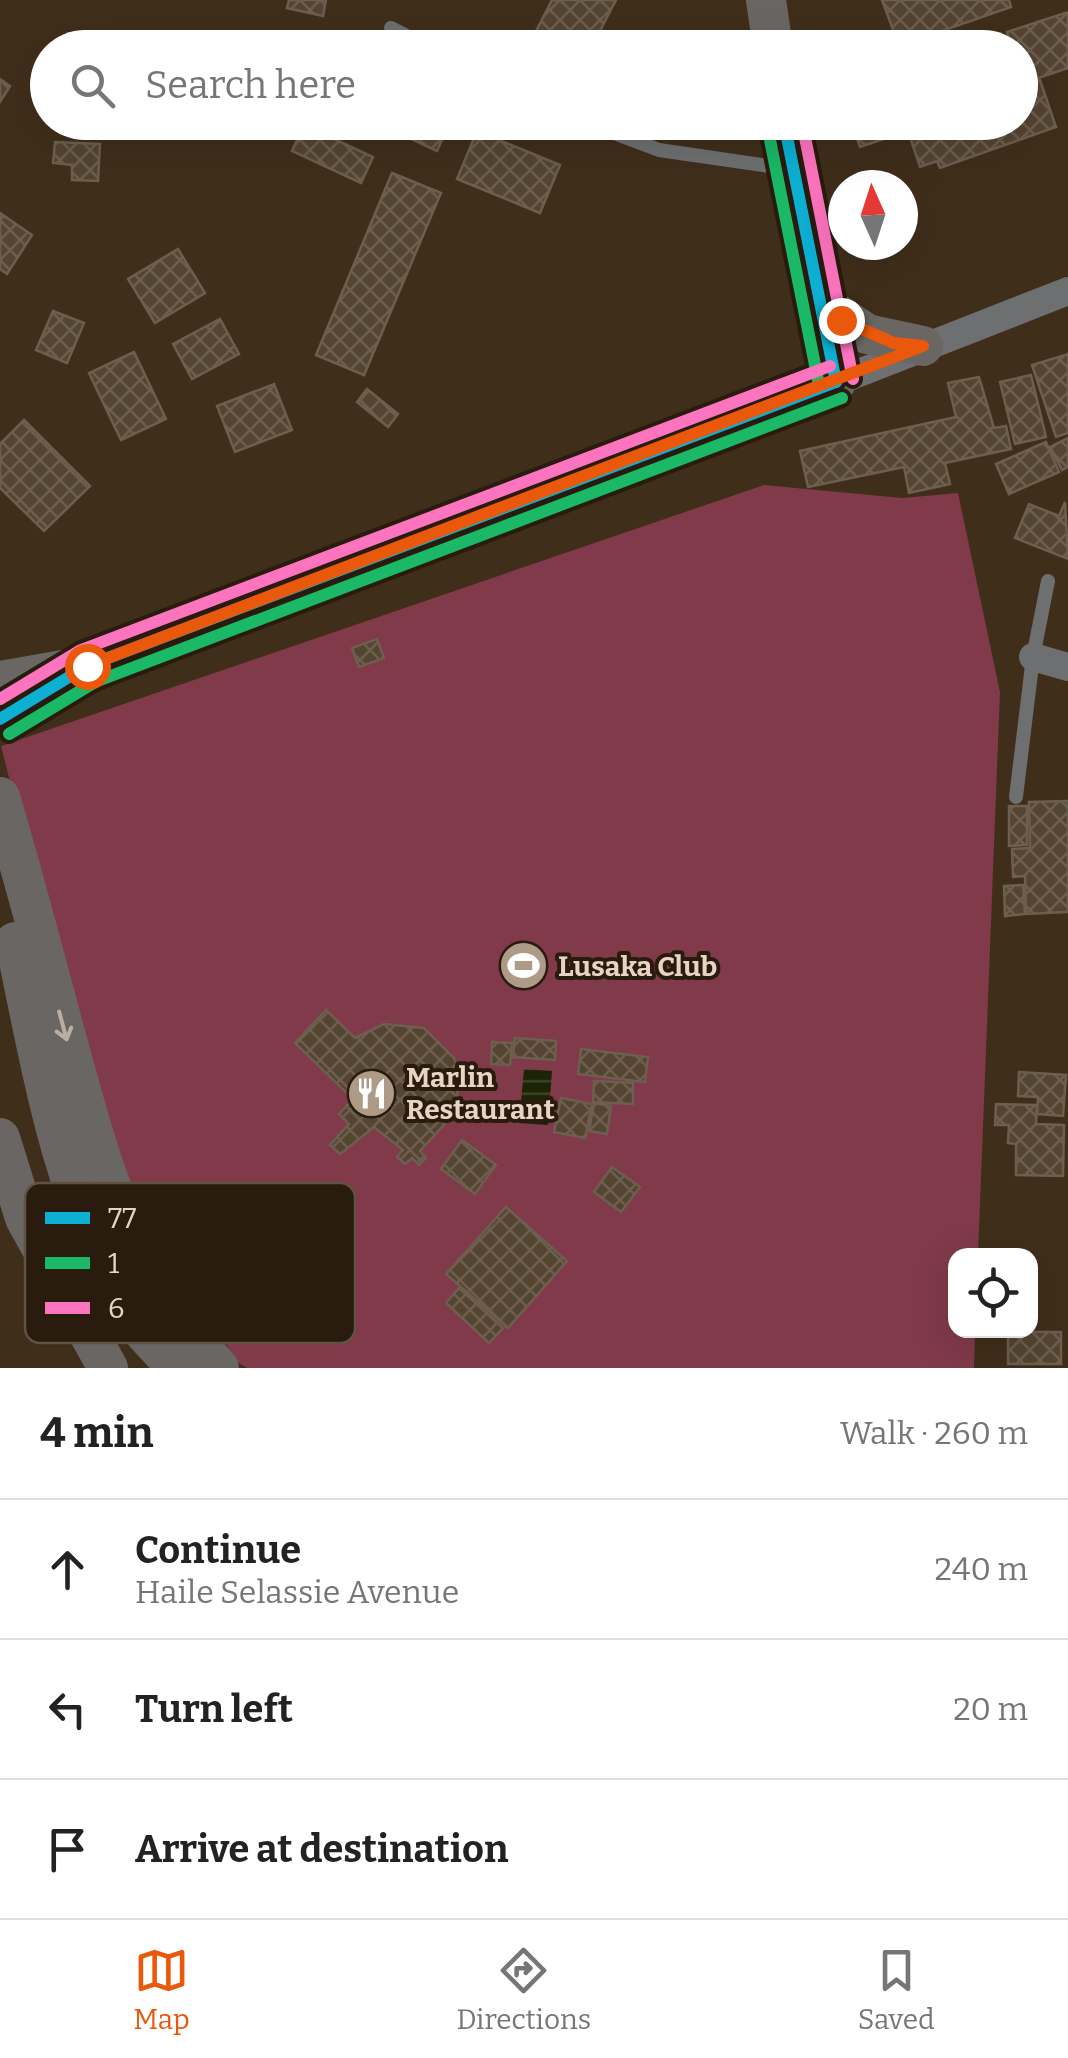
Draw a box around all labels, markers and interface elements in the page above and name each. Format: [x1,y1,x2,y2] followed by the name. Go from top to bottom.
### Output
[30,30,1038,140] search box
[65,58,120,113] icon: search
[145,62,356,108] text: Search here
[828,170,918,260] north arrow
[819,298,865,344] route end
[65,644,111,690] route start
[497,940,549,992] sports icon: Lusaka Club
[558,950,717,983] place label: Lusaka Club
[55,1010,74,1041] one-way arrow
[406,1061,555,1126] place label: Marlin Restaurant
[345,1067,397,1119] restaurant icon: Marlin Restaurant
[25,1183,355,1343] legend
[108,1202,136,1235] text: 77
[108,1247,120,1280] text: 1
[948,1248,1038,1338] map controls
[948,1248,1038,1338] button: locate
[108,1292,124,1325] text: 6
[40,1408,154,1458] text: 4 min
[840,1414,1028,1452] text: Walk · 260 m
[135,1527,301,1573] text: Continue
[40,1542,95,1597] icon: ahead
[934,1550,1028,1588] text: 240 m
[135,1573,459,1611] text: Haile Selassie Avenue
[40,1682,95,1737] icon: left
[135,1686,293,1732] text: Turn left
[953,1690,1028,1728] text: 20 m
[40,1822,95,1877] icon: arrive
[135,1826,508,1872] text: Arrive at destination
[133,1943,190,2036] tab: Map
[456,1943,591,2036] tab: Directions
[858,1943,935,2036] tab: Saved

